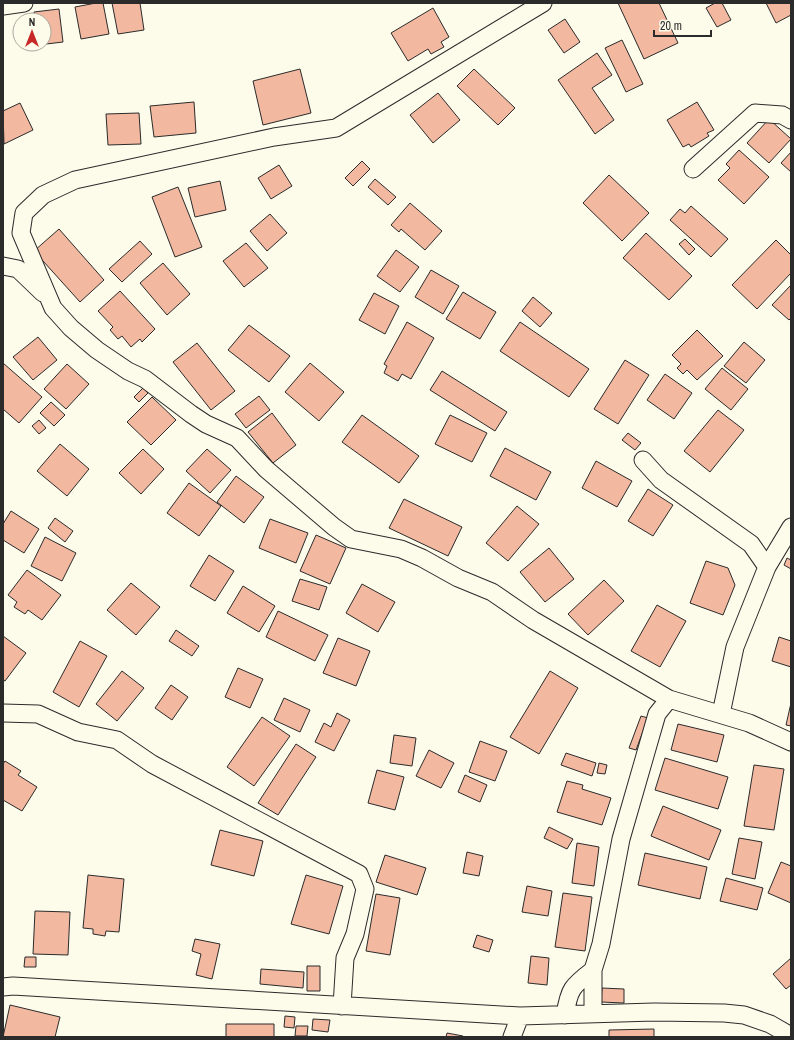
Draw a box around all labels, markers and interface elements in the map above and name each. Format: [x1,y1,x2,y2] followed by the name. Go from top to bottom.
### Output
[12,12,52,52] north arrow
[654,12,711,38] scale bar
[29,15,35,29] text: N
[660,18,682,34] text: 20 m

